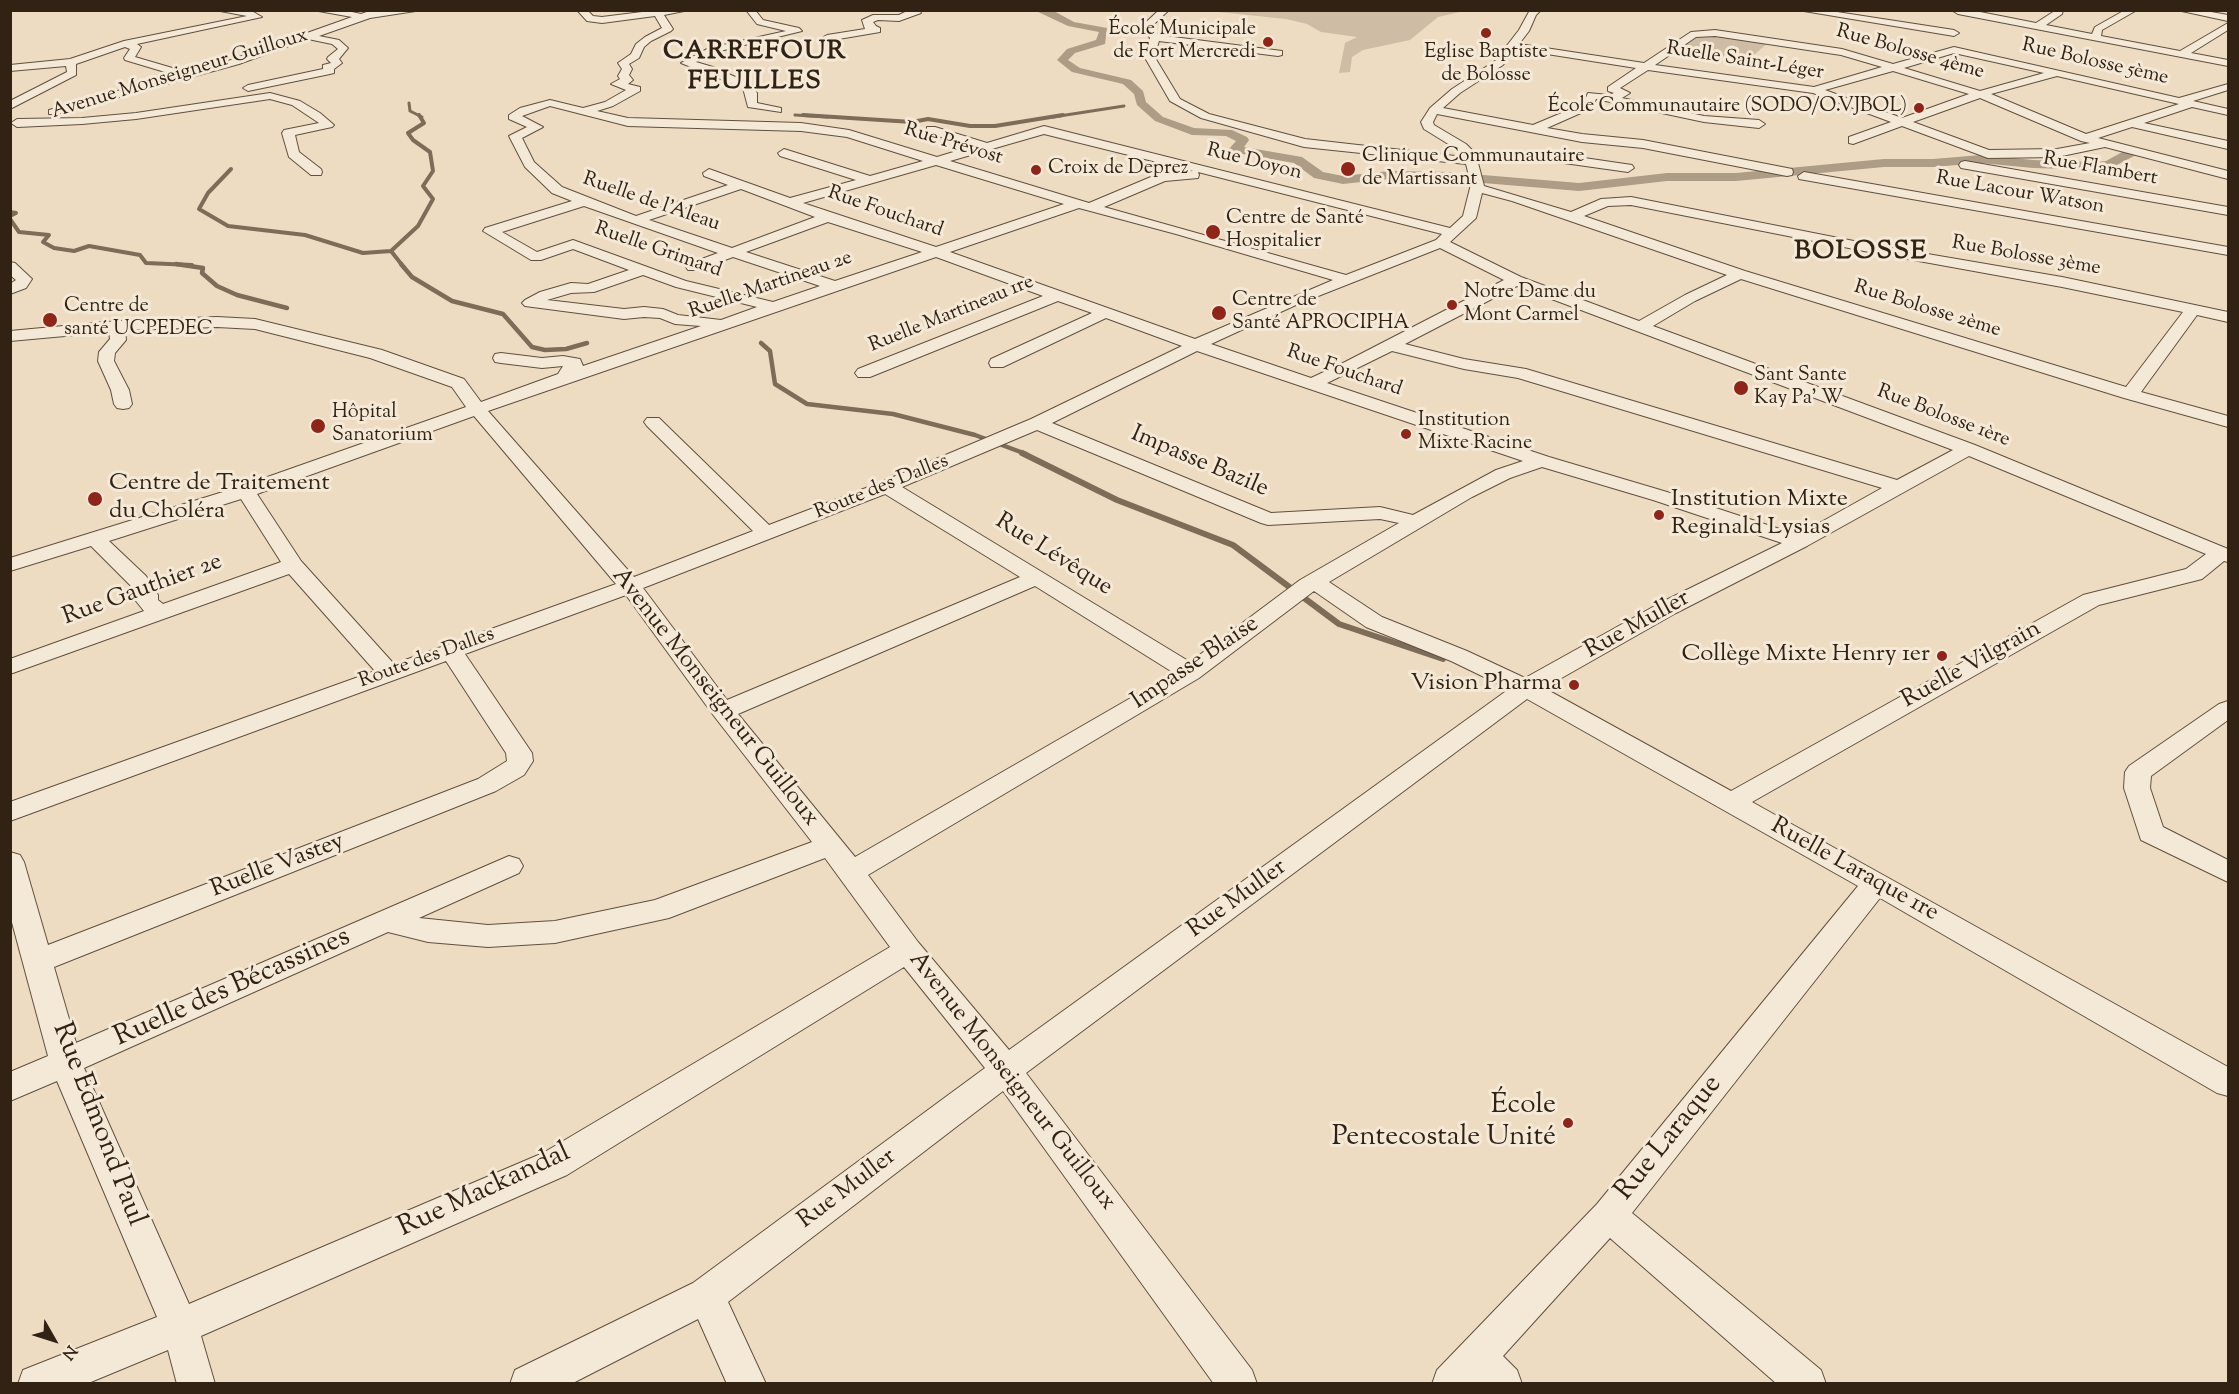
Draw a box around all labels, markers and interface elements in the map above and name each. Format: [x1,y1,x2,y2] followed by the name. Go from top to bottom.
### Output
[1108,19,1256,66] place label: École Municipale de Fort Mercredi
[1833,20,1987,86] street label: Rue Bolosse 4ème
[49,25,311,125] street label: Avenue Monseigneur Guilloux
[1479,26,1493,40] marker: Eglise Baptiste de Bolosse
[2019,34,2171,92] street label: Rue Bolosse 5ème
[1261,35,1275,49] marker: École Municipale de Fort Mercredi
[663,38,847,100] district label: CARREFOUR FEUILLES
[1665,38,1825,86] street label: Ruelle Saint-Léger
[1424,42,1548,89] place label: Eglise Baptiste de Bolosse
[1548,96,1907,120] place label: École Communautaire (SODO/O.VJBOL)
[1912,101,1926,115] marker: École Communautaire (SODO/O.VJBOL)
[901,119,1005,171] street label: Rue Prévost
[1204,140,1304,186] street label: Rue Doyon
[1362,146,1585,193] place label: Clinique Communautaire de Martissant
[2041,148,2159,192] street label: Rue Flambert
[1048,158,1188,182] place label: Croix de Deprez
[1339,160,1357,178] marker: Clinique Communautaire de Martissant
[1029,163,1043,177] marker: Croix de Deprez
[1934,167,2106,221] street label: Rue Lacour Watson
[579,168,723,238] street label: Ruelle de l'Aleau
[824,182,946,244] street label: Rue Fouchard
[1226,208,1364,255] place label: Centre de Santé Hospitalier
[591,218,725,284] street label: Ruelle Grimard
[1204,223,1222,241] marker: Centre de Santé Hospitalier
[1950,232,2102,282] street label: Rue Bolosse 3ème
[1794,238,1928,270] district label: BOLOSSE
[686,247,856,325] street label: Ruelle Martineau 2e
[866,271,1038,359] street label: Ruelle Martineau 1re
[1851,276,2003,344] street label: Rue Bolosse 2ème
[1464,282,1596,329] place label: Notre Dame du Mont Carmel
[1232,290,1410,337] place label: Centre de Santé APROCIPHA
[64,296,213,343] place label: Centre de santé UCPEDEC
[1445,298,1459,312] marker: Notre Dame du Mont Carmel
[1210,304,1228,322] marker: Centre de Santé APROCIPHA
[41,311,59,329] marker: Centre de santé UCPEDEC
[1283,341,1405,403] street label: Rue Fouchard
[1754,365,1847,412] place label: Sant Sante Kay Pa' W
[1732,379,1750,397] marker: Sant Sante Kay Pa' W
[1873,381,2013,453] street label: Rue Bolosse 1ère
[332,402,433,449] place label: Hôpital Sanatorium
[1418,410,1532,457] place label: Institution Mixte Racine
[309,417,327,435] marker: Hôpital Sanatorium
[1126,421,1272,505] street label: Impasse Bazile
[1399,427,1413,441] marker: Institution Mixte Racine
[811,450,953,526] street label: Route des Dalles
[109,471,330,527] place label: Centre de Traitement du Choléra
[1671,487,1848,543] place label: Institution Mixte Reginald Lysias
[86,490,104,508] marker: Centre de Traitement du Choléra
[1652,508,1666,522] marker: Institution Mixte Reginald Lysias
[989,509,1117,603] street label: Rue Lévêque
[59,549,227,633] street label: Rue Gauthier 2e
[604,563,824,833] street label: Avenue Monseigneur Guilloux
[1581,585,1695,667] street label: Rue Muller
[1127,611,1265,717] street label: Impasse Blaise
[1897,616,2047,716] street label: Ruelle Vilgrain
[356,623,498,695] street label: Route des Dalles
[1682,642,1930,670] place label: Collège Mixte Henry 1er
[1935,649,1949,663] marker: Collège Mixte Henry 1er
[1410,671,1562,699] place label: Vision Pharma
[1567,678,1581,692] marker: Vision Pharma
[1765,813,1943,929] street label: Ruelle Laraque 1re
[207,828,349,906] street label: Ruelle Vastey
[1183,854,1293,946] street label: Rue Muller
[110,922,356,1056] street label: Ruelle des Bécassines
[901,947,1121,1217] street label: Avenue Monseigneur Guilloux
[43,1018,151,1232] street label: Rue Edmond Paul
[1609,1070,1731,1208] street label: Rue Laraque
[1332,1090,1556,1156] place label: École Pentecostale Unité
[1561,1116,1575,1130] marker: École Pentecostale Unité
[394,1137,576,1247] street label: Rue Mackandal
[793,1144,903,1236] street label: Rue Muller
[24,1310,84,1370] north arrow
[55,1339,81,1364] text: N

